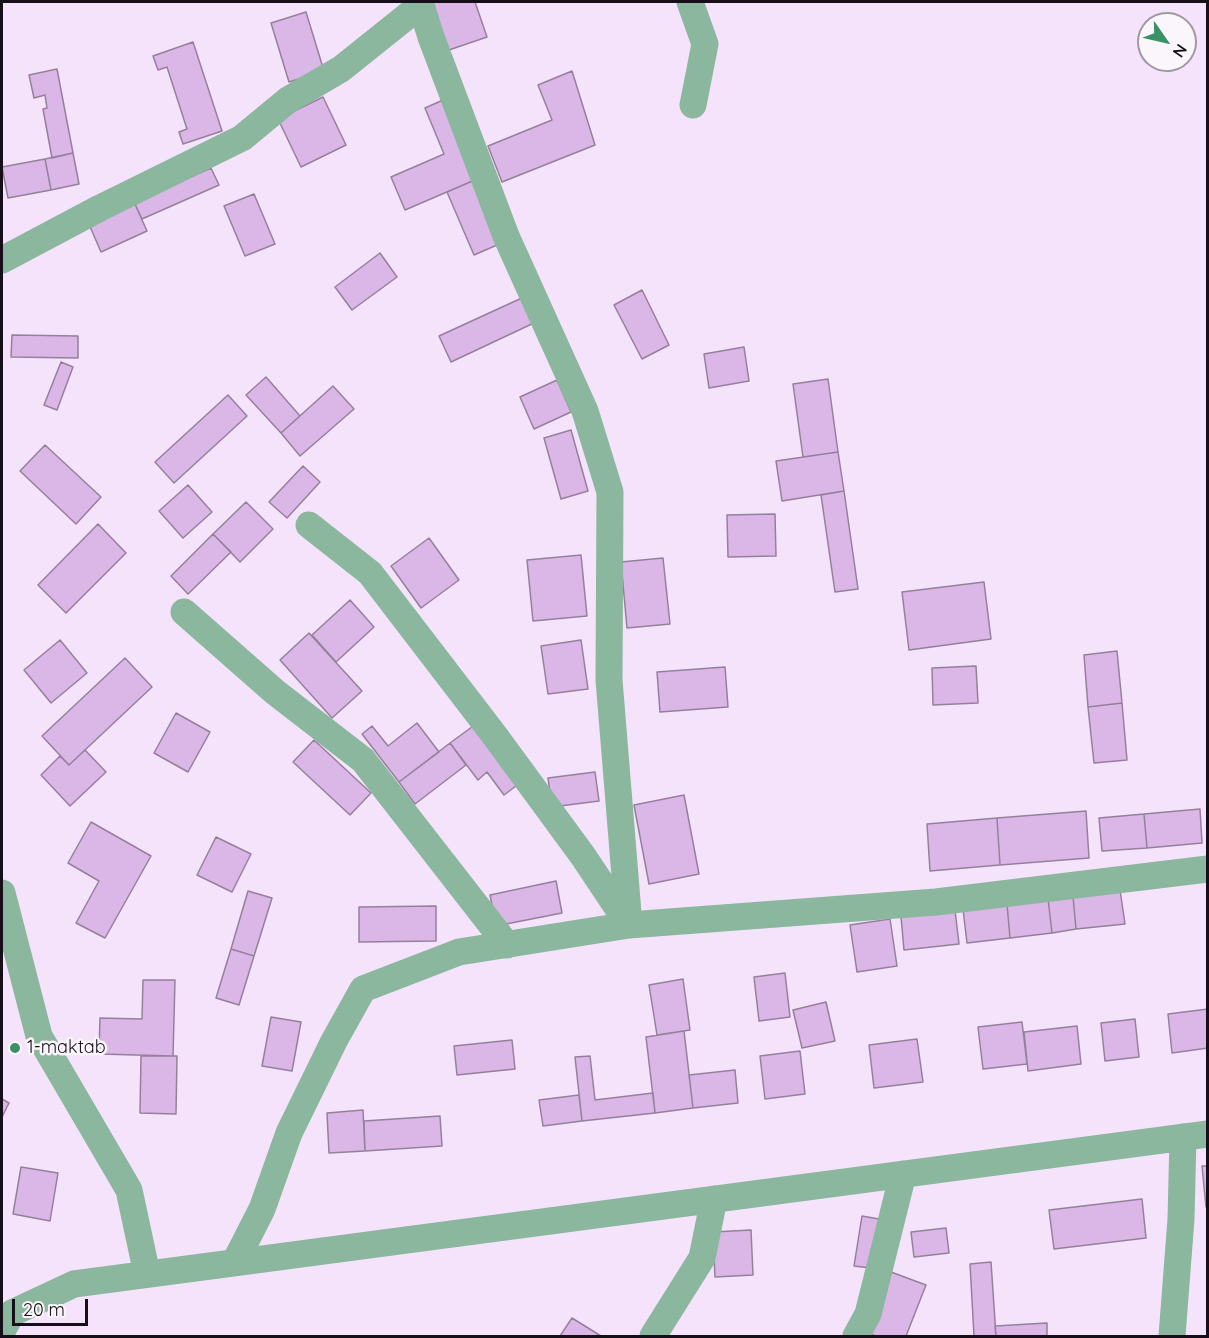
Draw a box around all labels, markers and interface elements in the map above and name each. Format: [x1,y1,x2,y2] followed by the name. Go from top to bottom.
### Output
[1137,12,1197,72] north arrow
[1169,40,1192,61] text: N
[27,1037,106,1059] place label: 1-maktab
[8,1041,22,1055] marker: 1-maktab
[15,1287,92,1325] scale bar
[23,1298,65,1321] text: 20 m

